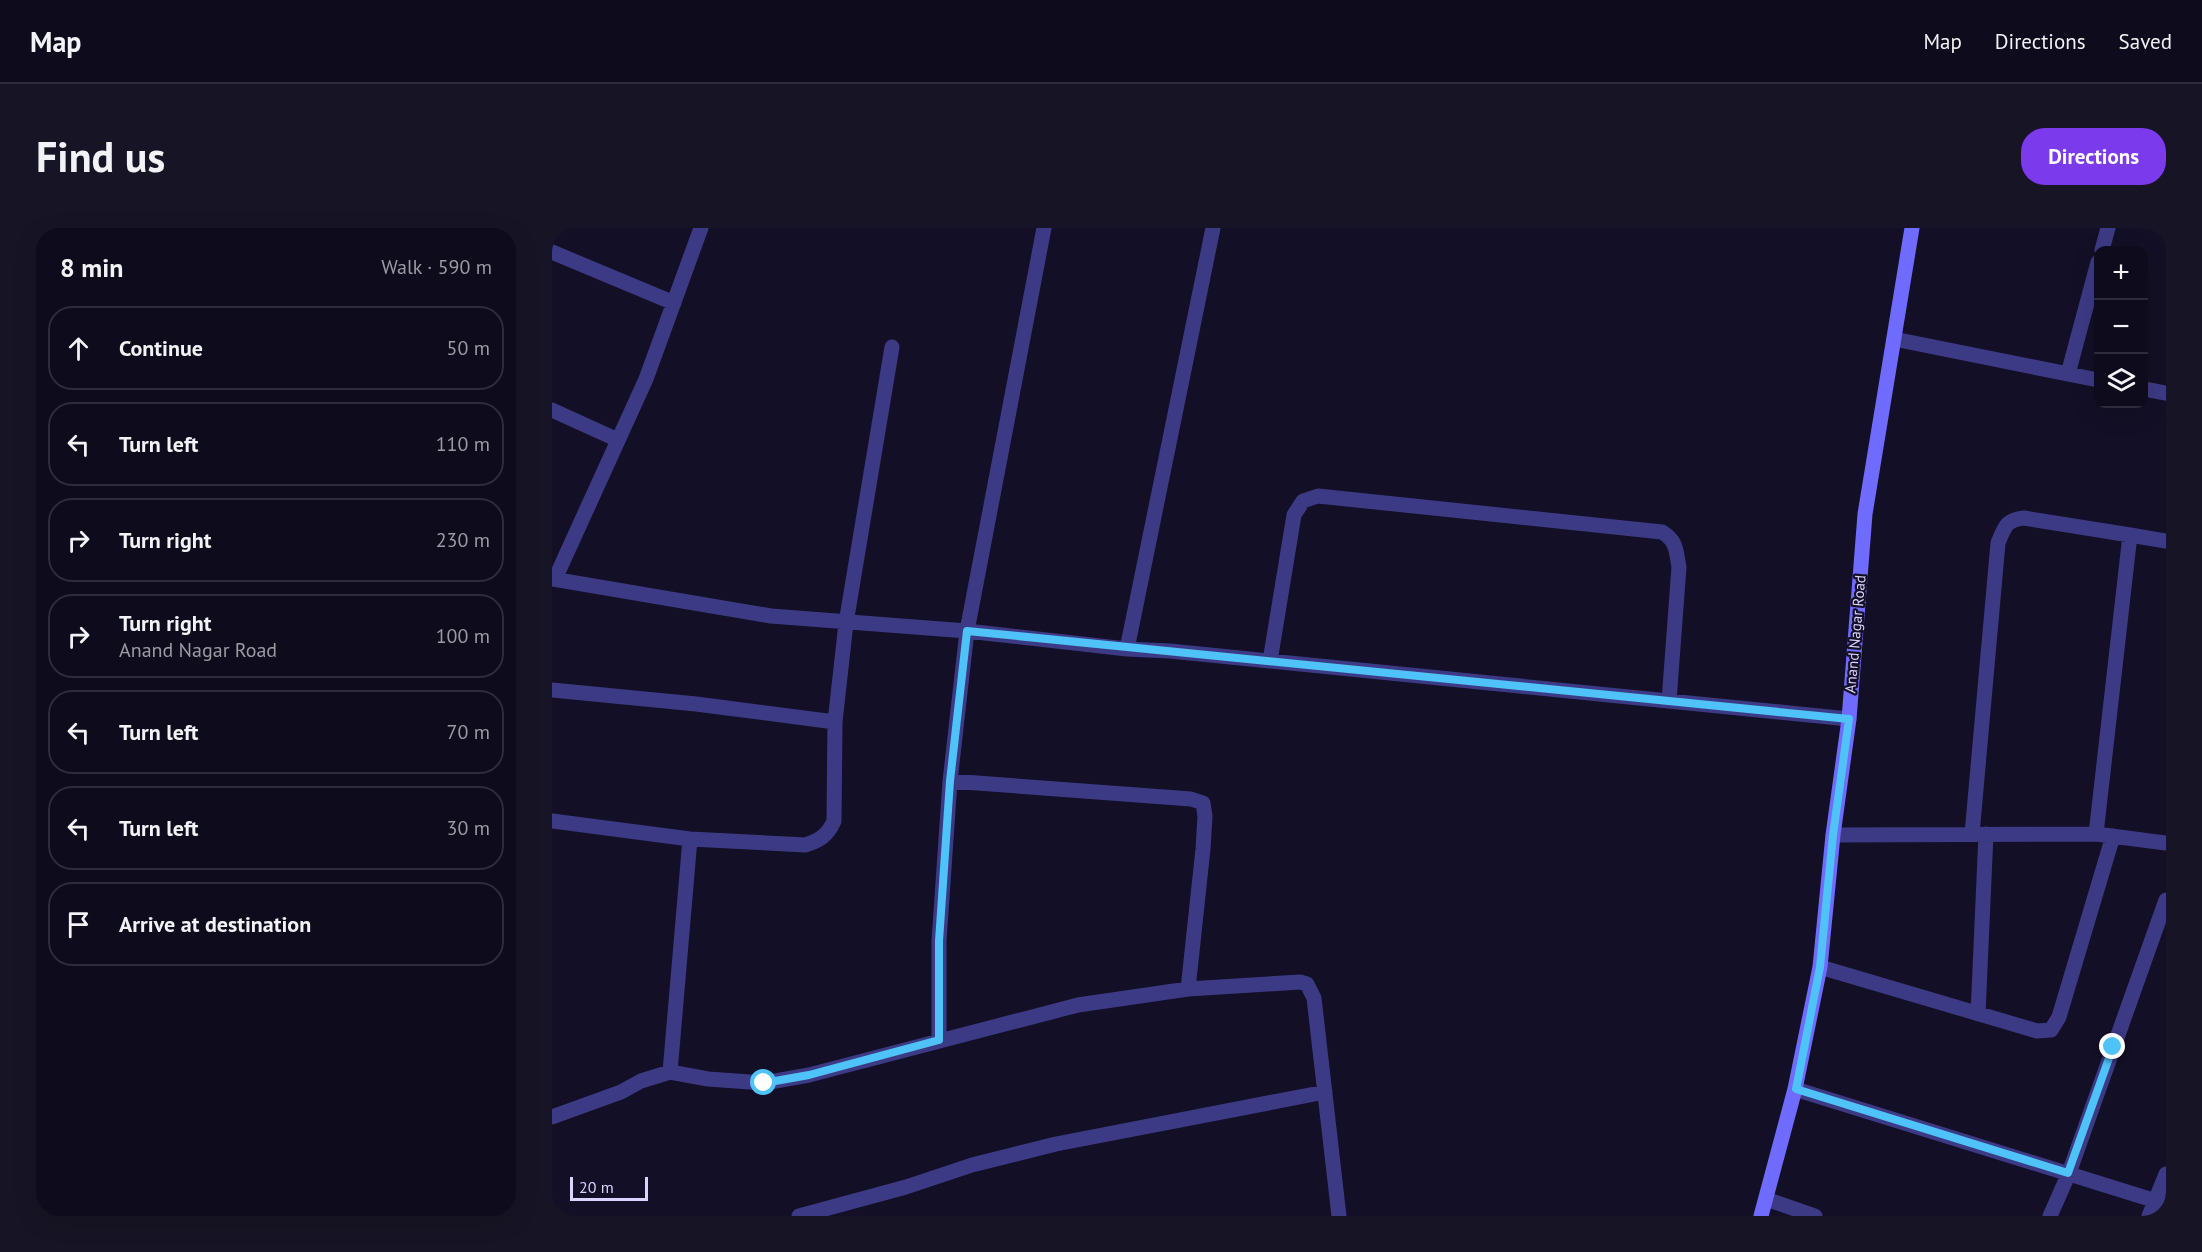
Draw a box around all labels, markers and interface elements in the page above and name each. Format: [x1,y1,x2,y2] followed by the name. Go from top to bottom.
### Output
[30,23,81,60] text: Map
[1923,28,1962,55] text: Map
[1995,28,2086,55] text: Directions
[2119,28,2172,55] text: Saved
[2021,128,2166,185] button: Directions
[36,129,165,184] text: Find us
[2094,246,2148,408] map controls
[2094,246,2148,300] button: +
[60,251,123,284] text: 8 min
[381,254,492,280] text: Walk · 590 m
[2094,300,2148,354] button: −
[62,332,95,365] icon: ahead
[119,334,203,362] text: Continue
[447,335,490,361] text: 50 m
[2094,354,2148,408] button: layers
[62,428,95,461] icon: left
[119,430,199,458] text: Turn left
[436,431,490,457] text: 110 m
[62,524,95,557] icon: right
[119,526,211,554] text: Turn right
[436,527,490,553] text: 230 m
[1840,574,1870,694] street label: Anand Nagar Road
[119,609,211,637] text: Turn right
[62,620,95,653] icon: right
[436,623,490,649] text: 100 m
[119,637,277,663] text: Anand Nagar Road
[62,716,95,749] icon: left
[119,718,199,746] text: Turn left
[447,719,490,745] text: 70 m
[62,812,95,845] icon: left
[119,814,199,842] text: Turn left
[447,815,490,841] text: 30 m
[62,908,95,941] icon: arrive
[119,910,311,938] text: Arrive at destination
[2099,1033,2125,1059] route end
[750,1069,776,1095] route start
[570,1174,648,1202] scale bar
[579,1177,614,1197] text: 20 m

